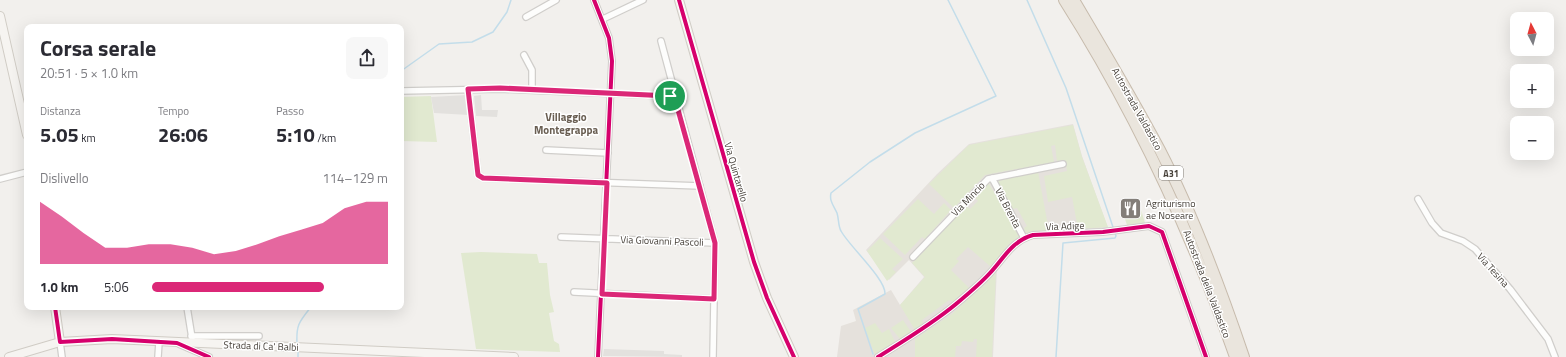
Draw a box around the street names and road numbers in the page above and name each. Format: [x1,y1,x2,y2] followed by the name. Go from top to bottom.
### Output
[1108,65,1166,153] street label: Autostrada Valdastico
[720,140,752,204] street label: Via Quintarello
[1159,166,1183,180] road number: A31
[948,178,988,220] street label: Via Mincio
[991,185,1025,231] street label: Via Brenta
[1045,218,1085,234] street label: Via Adige
[1179,228,1235,340] street label: Autostrada della Valdastico
[620,232,704,250] street label: Via Giovanni Pascoli
[1473,249,1513,291] street label: Via Tesina
[223,337,299,355] street label: Strada di Ca' Balbi

